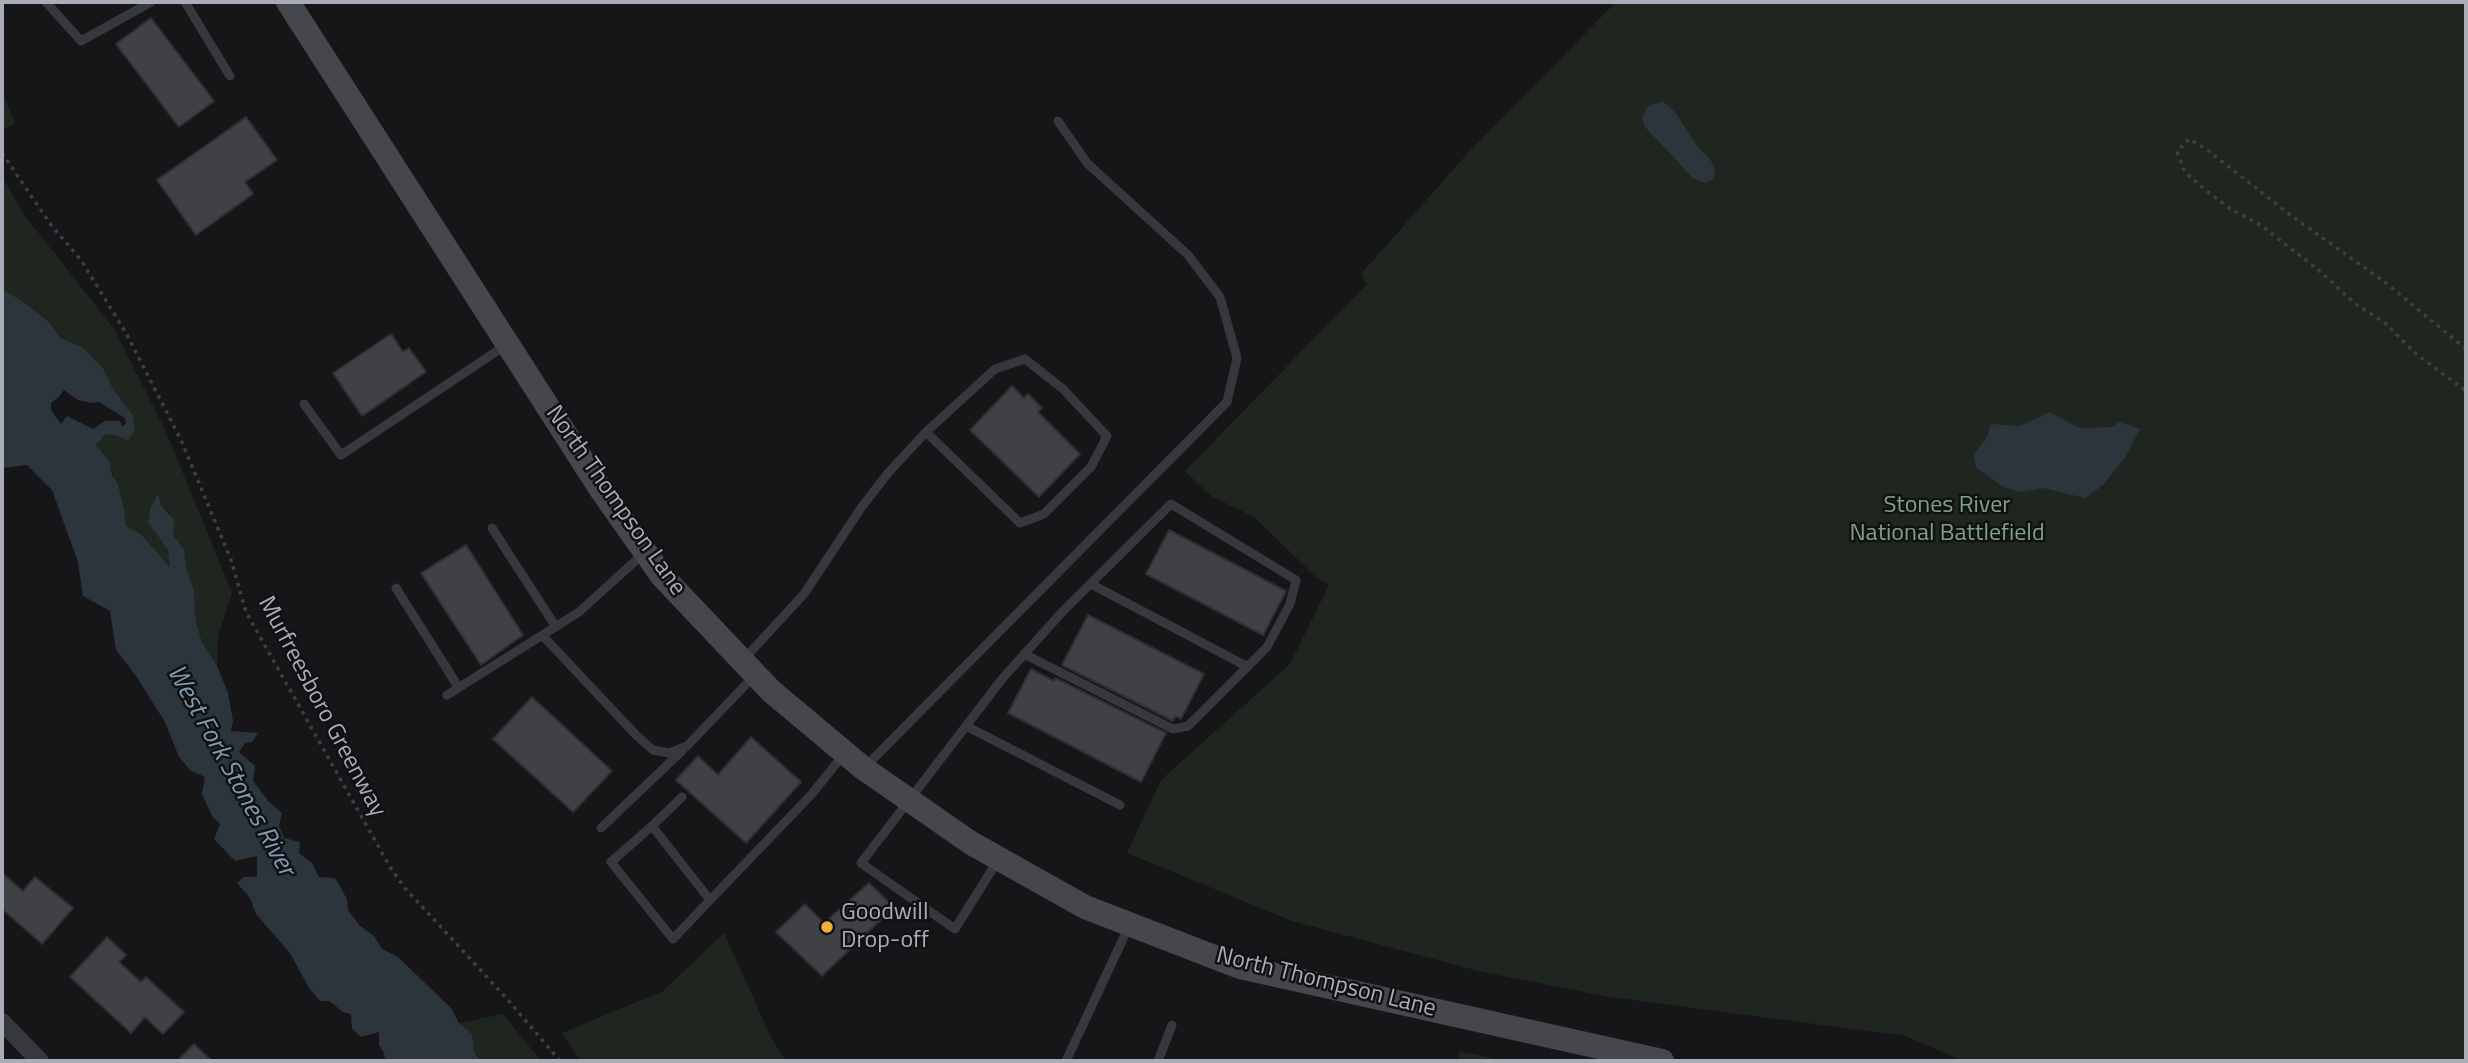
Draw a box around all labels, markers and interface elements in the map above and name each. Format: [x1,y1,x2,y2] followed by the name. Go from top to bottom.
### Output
[539,401,691,601] street label: North Thompson Lane
[1849,492,2045,548] park label: Stones River National Battlefield
[251,592,391,822] street label: Murfreesboro Greenway
[159,660,301,882] water label: West Fork Stones River
[841,899,929,955] place label: Goodwill Drop-off
[819,919,835,935] marker: Goodwill Drop-off
[1213,942,1439,1024] street label: North Thompson Lane

